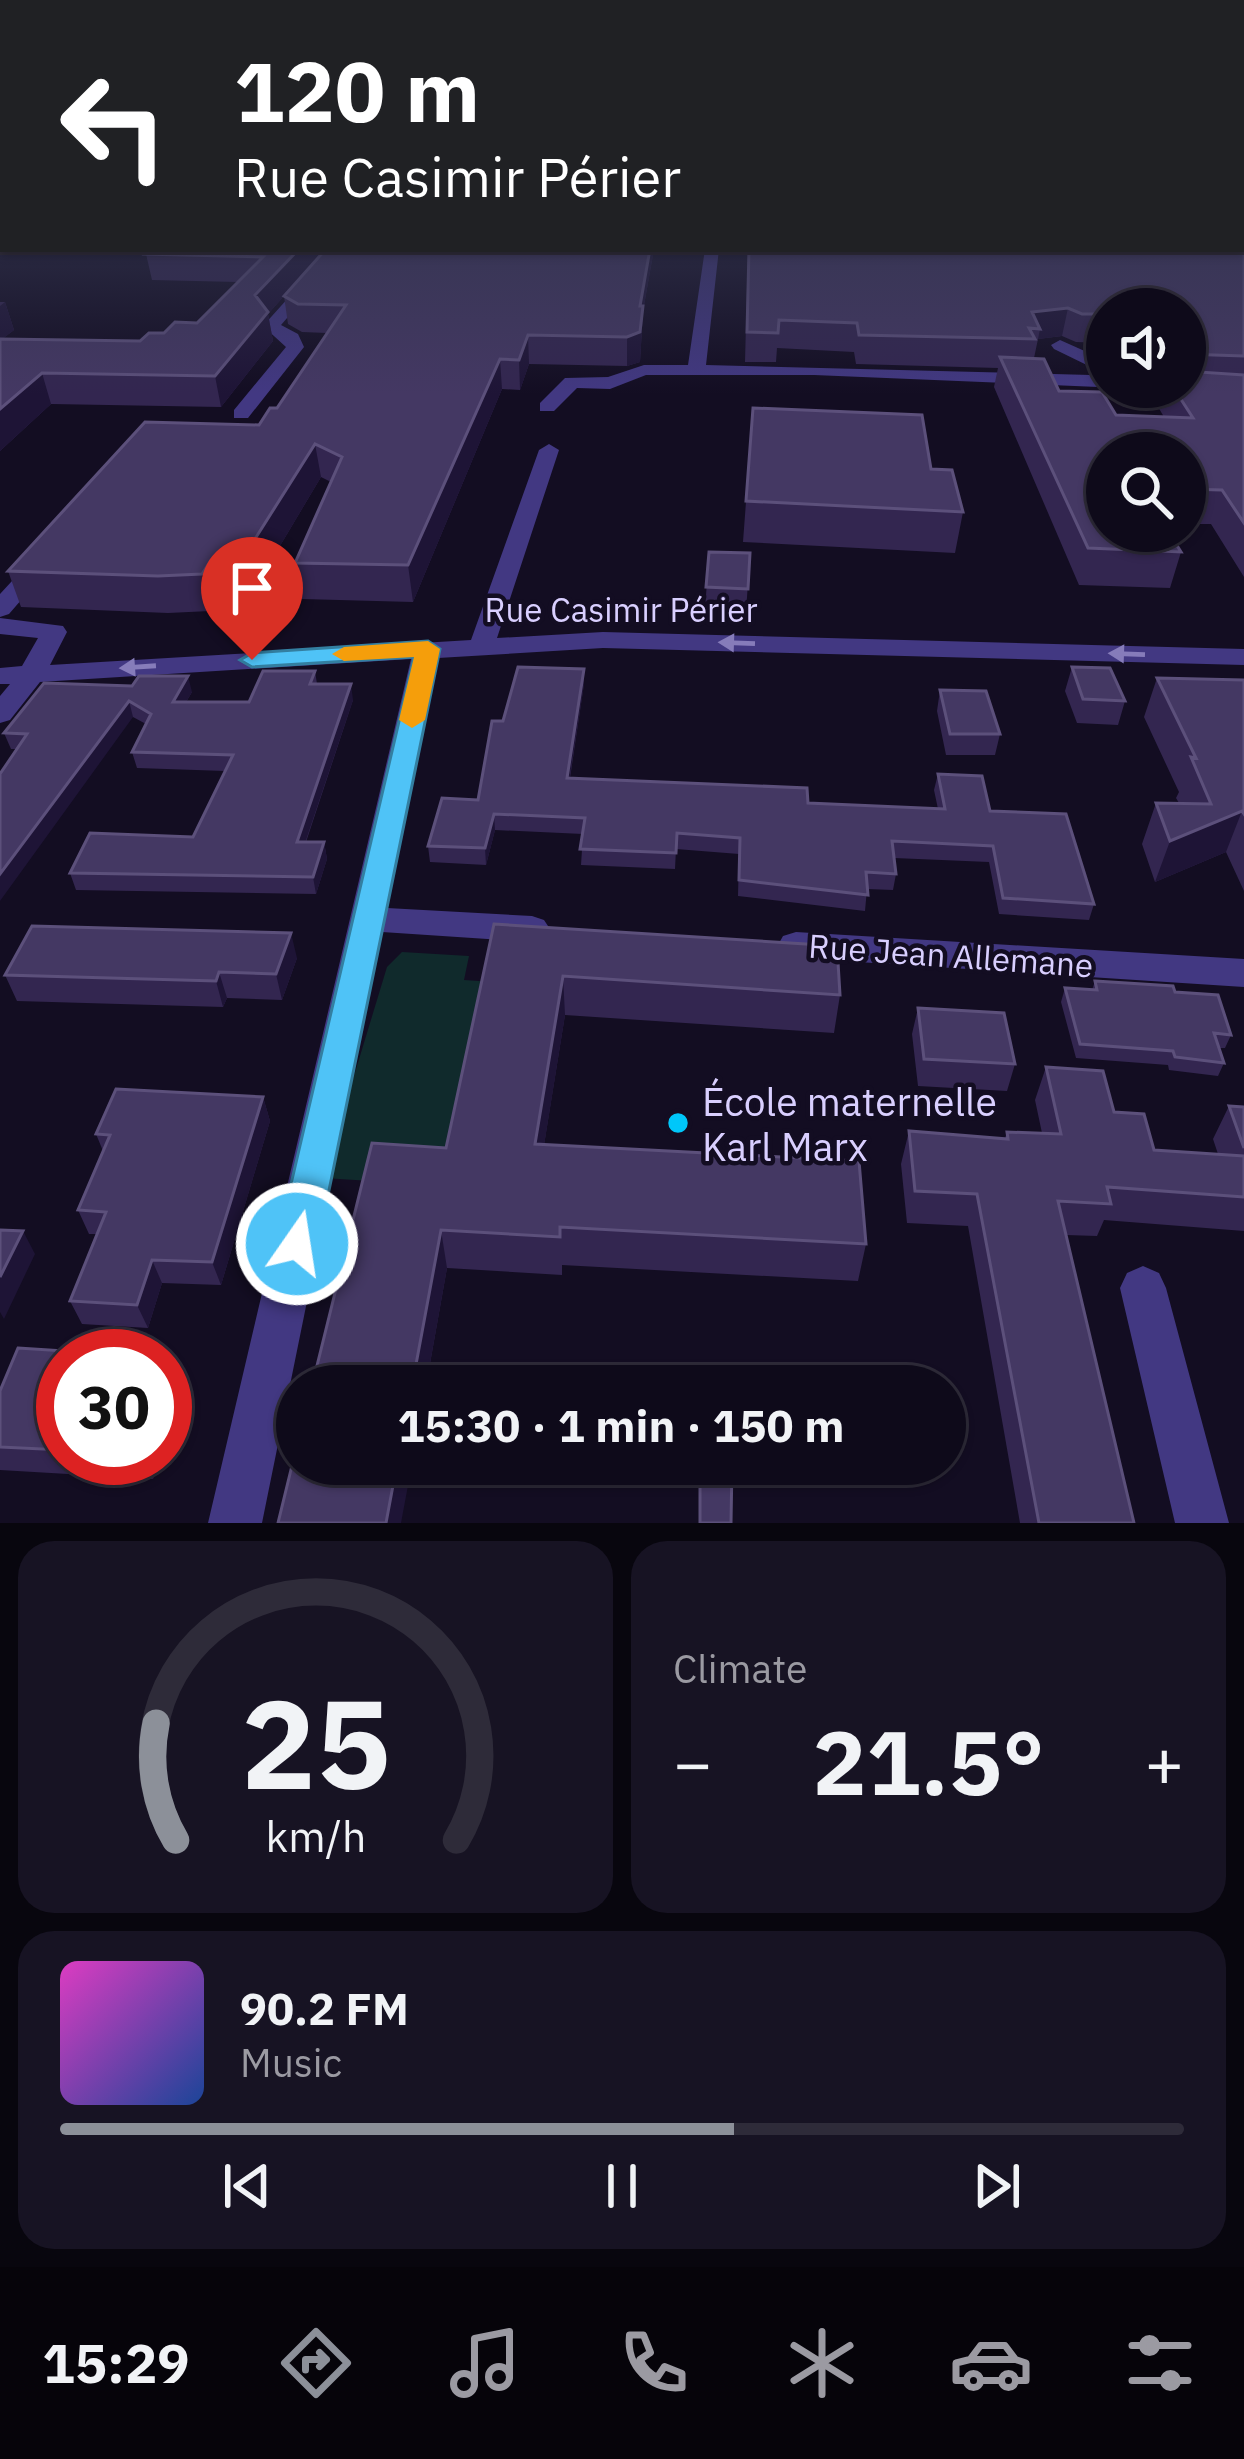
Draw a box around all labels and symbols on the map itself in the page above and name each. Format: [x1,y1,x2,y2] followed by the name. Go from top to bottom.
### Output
[201,537,303,660] pin
[484,588,758,631] street label: Rue Casimir Périer
[717,634,755,653] one-way arrow
[1107,644,1145,663] one-way arrow
[119,658,156,677] one-way arrow
[807,924,1095,986] street label: Rue Jean Allemane
[702,1076,997,1172] place label: École maternelle Karl Marx
[665,1110,691,1136] marker: École maternelle Karl Marx
[234,1181,360,1307] position arrow
[36,1329,192,1485] speed limit sign: 30

